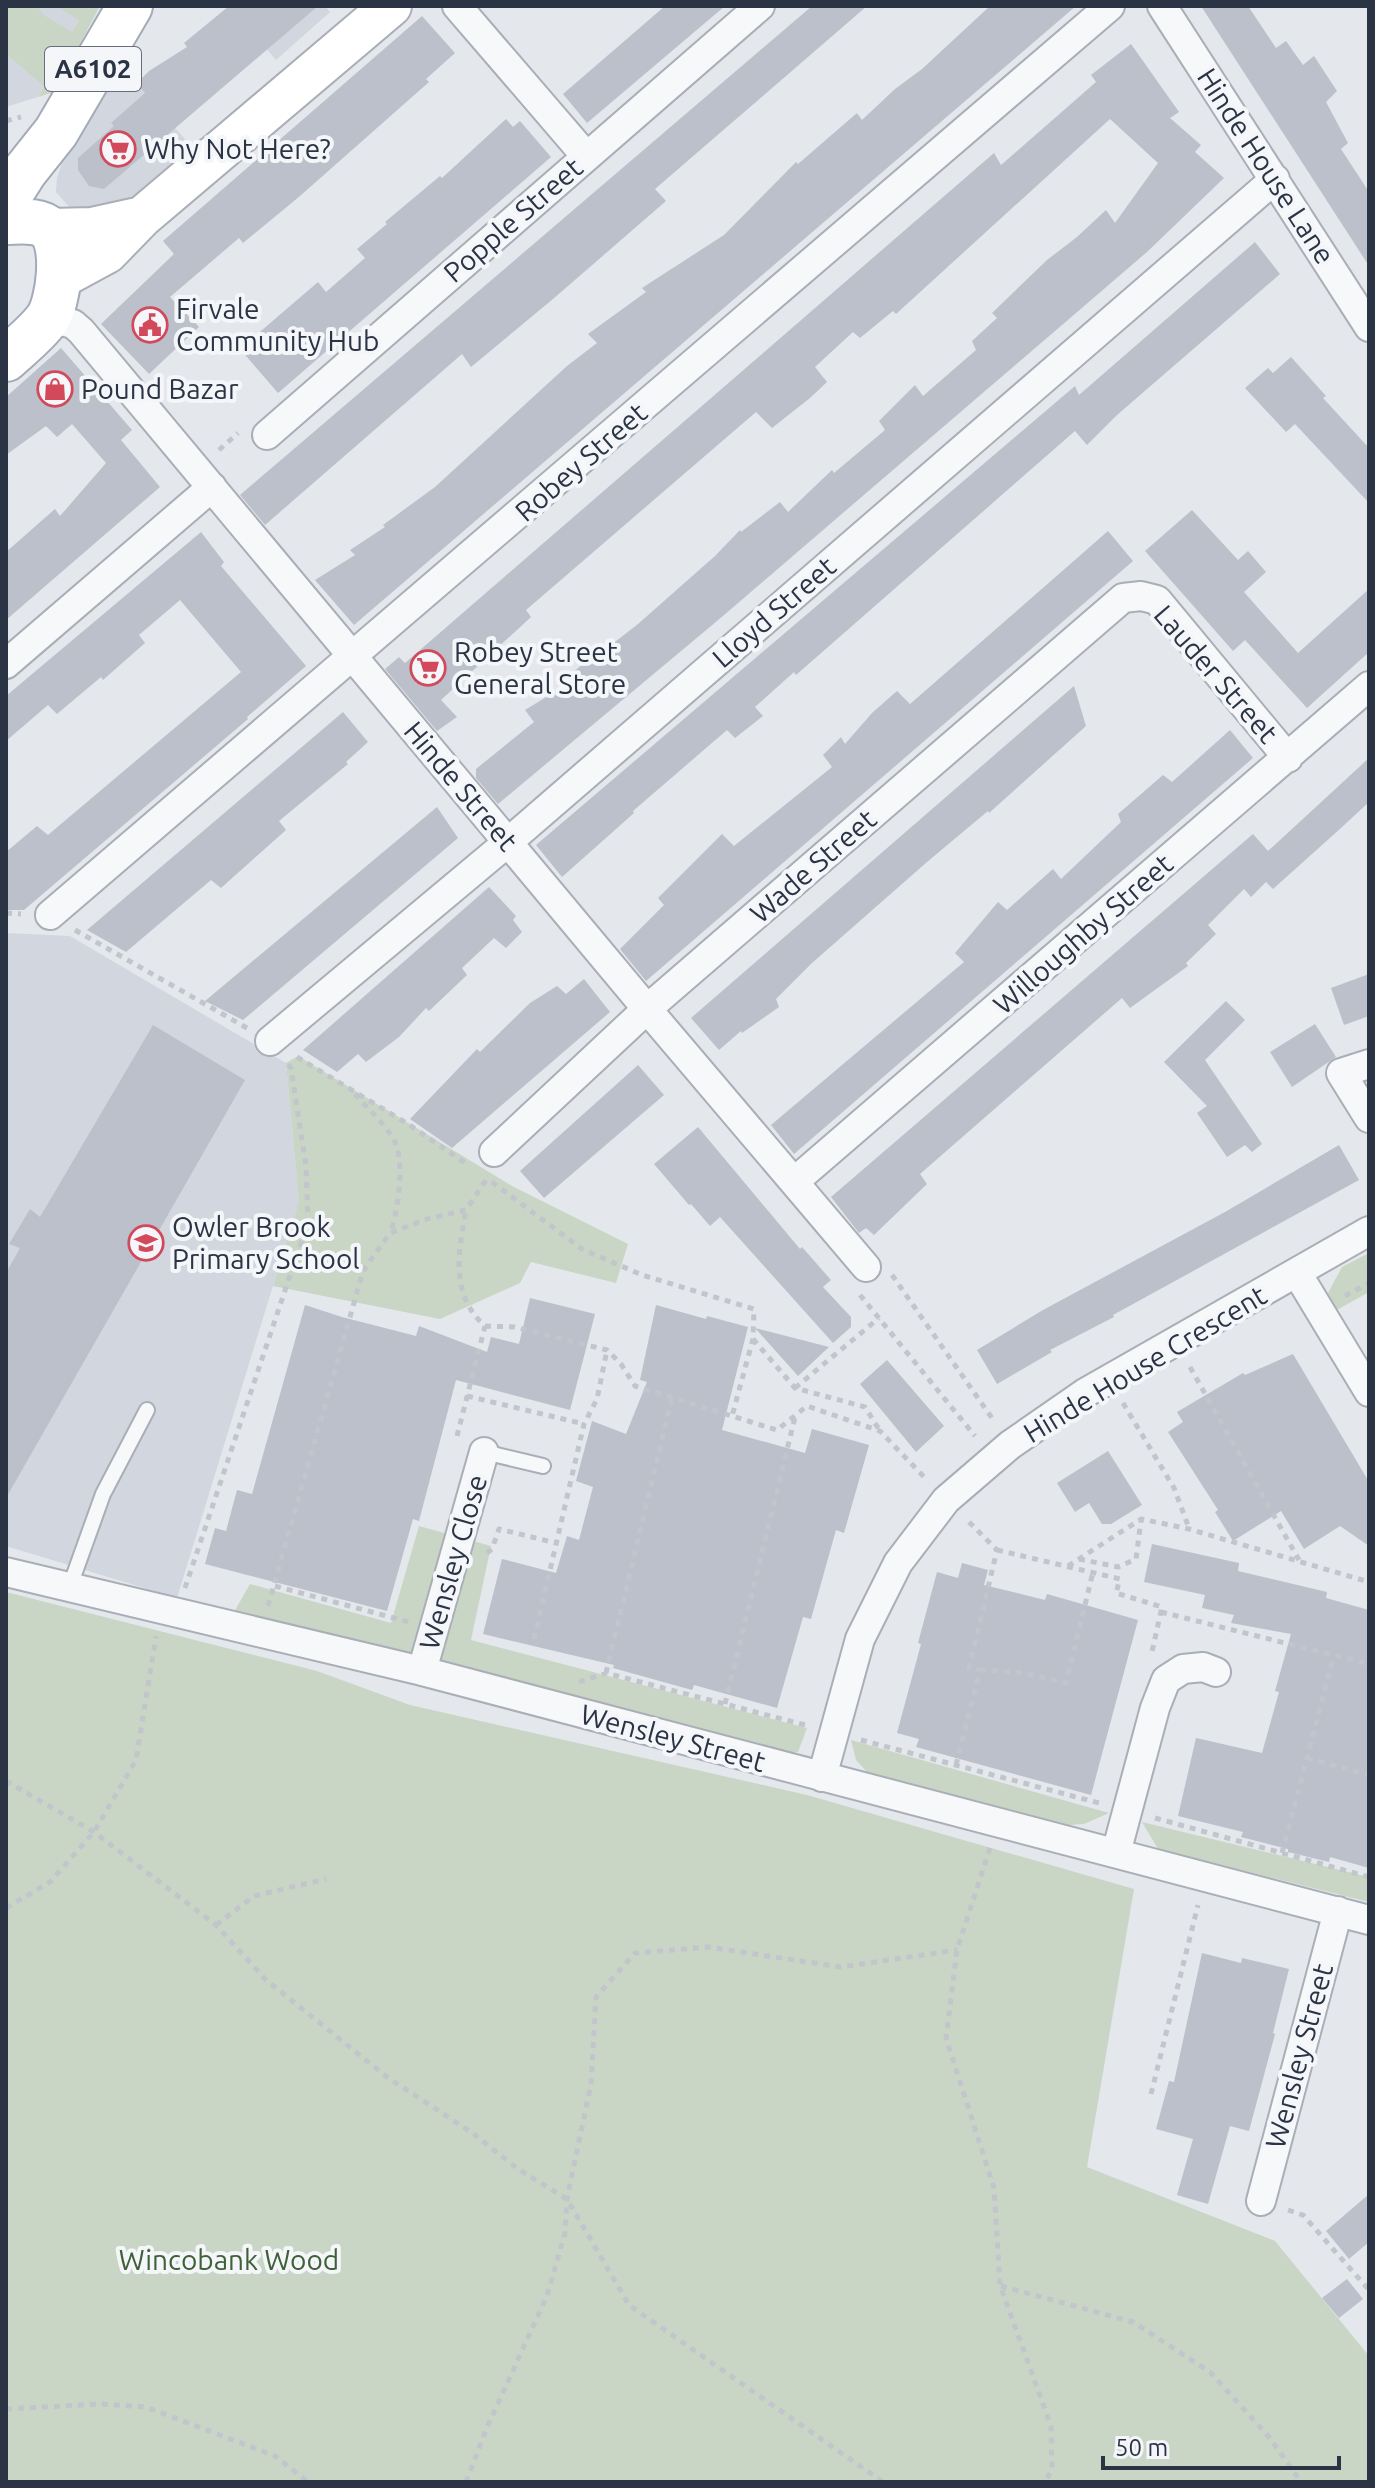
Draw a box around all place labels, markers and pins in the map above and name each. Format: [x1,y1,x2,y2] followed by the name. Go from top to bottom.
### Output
[99,130,137,168] supermarket icon: Why Not Here?
[144,133,331,164] place label: Why Not Here?
[176,293,379,356] place label: Firvale Community Hub
[131,306,169,344] public building icon: Firvale Community Hub
[36,370,74,408] shop icon: Pound Bazar
[81,373,239,404] place label: Pound Bazar
[454,636,626,699] place label: Robey Street General Store
[409,649,447,687] supermarket icon: Robey Street General Store
[172,1211,360,1274] place label: Owler Brook Primary School
[127,1224,165,1262] school or university icon: Owler Brook Primary School

